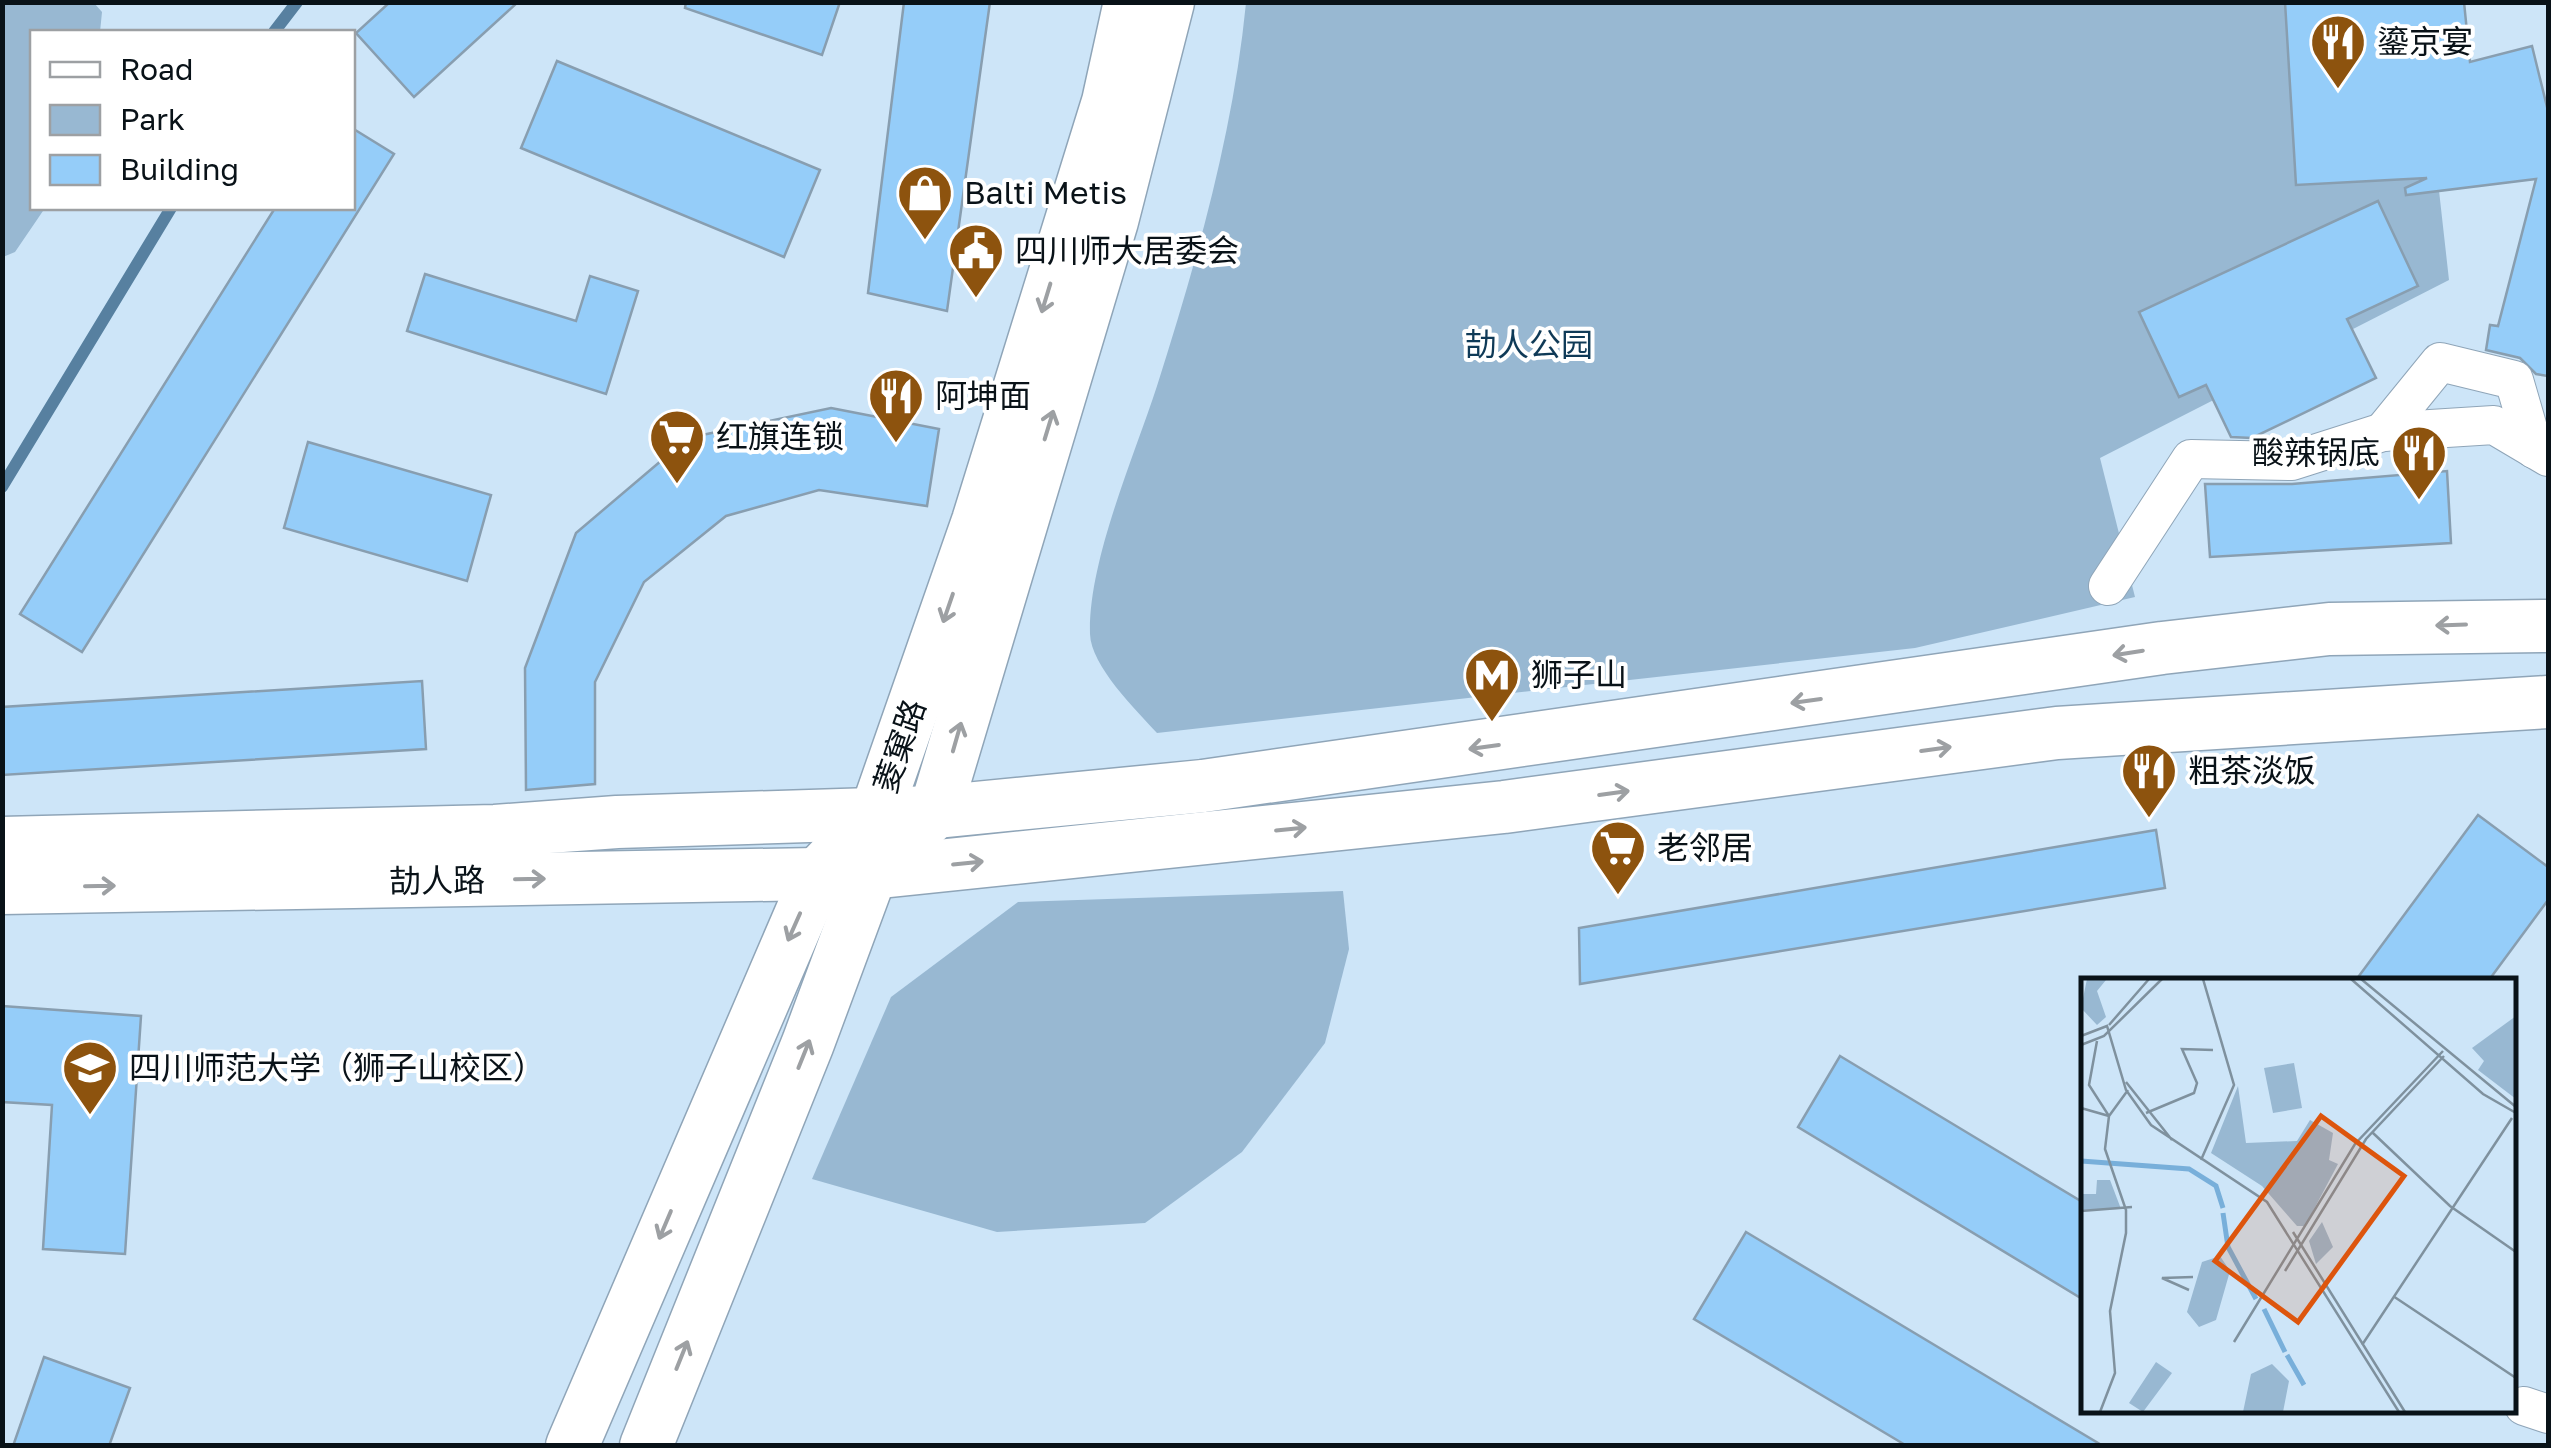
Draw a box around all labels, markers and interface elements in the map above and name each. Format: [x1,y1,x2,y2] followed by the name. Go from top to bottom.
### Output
[2308,12,2368,91] restaurant icon: 鎏京宴
[2377,22,2473,60] place label: 鎏京宴
[30,30,355,210] legend
[120,51,194,87] text: Road
[120,101,185,137] text: Park
[120,151,239,187] text: Building
[895,163,955,242] shop icon: Balti Metis
[964,173,1127,211] place label: Balti Metis
[946,221,1006,300] public building icon: 四川师大居委会
[1015,231,1239,269] place label: 四川师大居委会
[1036,282,1054,313] one-way arrow
[1465,325,1593,363] park label: 劼人公园
[866,366,926,445] restaurant icon: 阿坤面
[935,376,1031,414] place label: 阿坤面
[647,407,707,486] supermarket icon: 红旗连锁
[1042,410,1060,441] one-way arrow
[716,417,844,455] place label: 红旗连锁
[2389,423,2449,502] restaurant icon: 酸辣锅底
[2252,433,2380,471] place label: 酸辣锅底
[938,592,956,623] one-way arrow
[2436,616,2468,635] one-way arrow
[1462,645,1522,724] metro station icon: 狮子山
[2112,645,2144,663] one-way arrow
[1531,655,1627,693] place label: 狮子山
[1790,693,1823,711] one-way arrow
[865,694,933,797] street label: 菱窠路
[949,721,967,753] one-way arrow
[1469,738,1501,756] one-way arrow
[1919,740,1952,758] one-way arrow
[2119,741,2179,820] restaurant icon: 粗茶淡饭
[2188,751,2316,789] place label: 粗茶淡饭
[1597,783,1630,801] one-way arrow
[1588,818,1648,897] supermarket icon: 老邻居
[1274,820,1307,839] one-way arrow
[1657,828,1753,866] place label: 老邻居
[951,853,983,872] one-way arrow
[389,860,485,900] street label: 劼人路
[512,870,545,888] one-way arrow
[82,876,115,896] one-way arrow
[784,911,802,942] one-way arrow
[2081,978,2516,1413] inset map
[60,1038,120,1117] school or university icon: 四川师范大学（狮子山校区）
[796,1039,814,1069] one-way arrow
[129,1048,545,1086] place label: 四川师范大学（狮子山校区）
[655,1210,673,1240] one-way arrow
[675,1340,693,1371] one-way arrow

